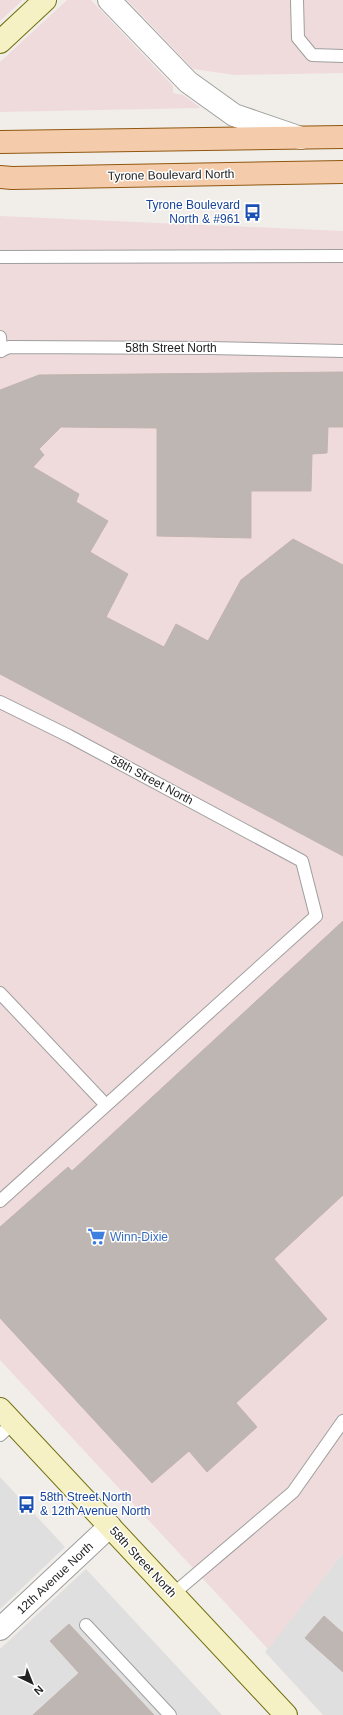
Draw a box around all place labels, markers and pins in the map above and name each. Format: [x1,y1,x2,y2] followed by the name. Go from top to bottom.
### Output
[146,198,240,226] place label: Tyrone Boulevard North & #961
[243,202,263,222] bus stop icon: Tyrone Boulevard North & #961
[87,1227,107,1247] supermarket icon: Winn-Dixie
[110,1230,168,1244] place label: Winn-Dixie
[40,1490,151,1518] place label: 58th Street North & 12th Avenue North
[17,1494,37,1514] bus stop icon: 58th Street North & 12th Avenue North

